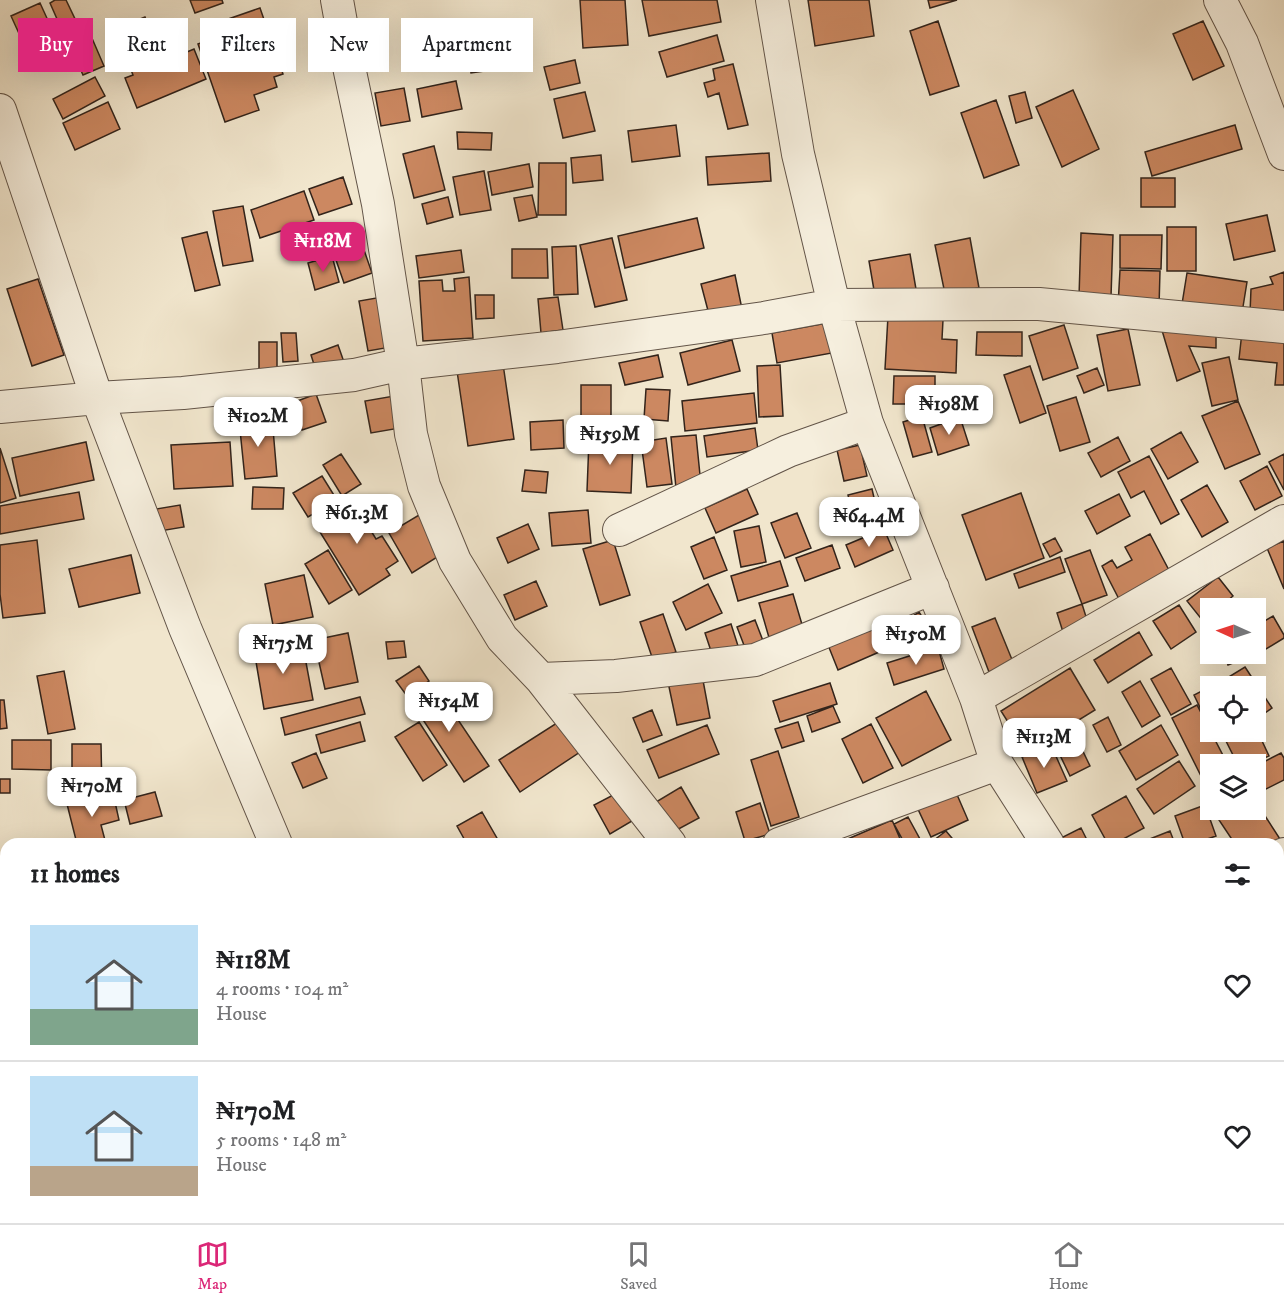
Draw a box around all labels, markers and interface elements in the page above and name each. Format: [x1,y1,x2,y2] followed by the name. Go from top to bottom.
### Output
[18,18,93,72] chip: Buy
[105,18,188,72] chip: Rent
[200,18,296,72] chip: Filters
[308,18,389,72] chip: New
[401,18,533,72] chip: Apartment
[281,222,365,273] pin: ₦118M
[294,229,352,254] text: ₦118M
[907,385,991,436] pin: ₦198M
[919,392,979,417] text: ₦198M
[216,397,300,448] pin: ₦102M
[228,404,288,429] text: ₦102M
[568,415,652,466] pin: ₦159M
[580,422,640,447] text: ₦159M
[308,494,406,545] pin: ₦61.3M
[820,497,918,548] pin: ₦64.4M
[326,501,388,526] text: ₦61.3M
[833,504,905,529] text: ₦64.4M
[1200,598,1266,664] north arrow
[1200,598,1266,820] map controls
[874,615,958,666] pin: ₦150M
[886,622,946,647] text: ₦150M
[241,624,325,675] pin: ₦175M
[253,631,313,656] text: ₦175M
[1200,676,1266,742] button: locate
[407,682,491,733] pin: ₦154M
[419,689,479,714] text: ₦154M
[1002,718,1086,769] pin: ₦113M
[1017,725,1071,750] text: ₦113M
[1200,754,1266,820] button: layers
[50,767,134,818] pin: ₦170M
[61,774,123,799] text: ₦170M
[30,858,120,891] text: 11 homes
[1221,858,1254,891] icon: filters
[216,944,291,977] text: ₦118M
[78,949,150,1021] icon: home
[1221,969,1254,1002] icon: heart
[216,977,348,1002] text: 4 rooms · 104 m²
[216,1002,267,1027] text: House
[216,1095,296,1128] text: ₦170M
[78,1100,150,1172] icon: home
[1221,1120,1254,1153] icon: heart
[216,1128,346,1153] text: 5 rooms · 148 m²
[216,1153,267,1178] text: House
[196,1238,229,1294] tab: Map
[620,1238,657,1294] tab: Saved
[1049,1238,1088,1294] tab: Home

